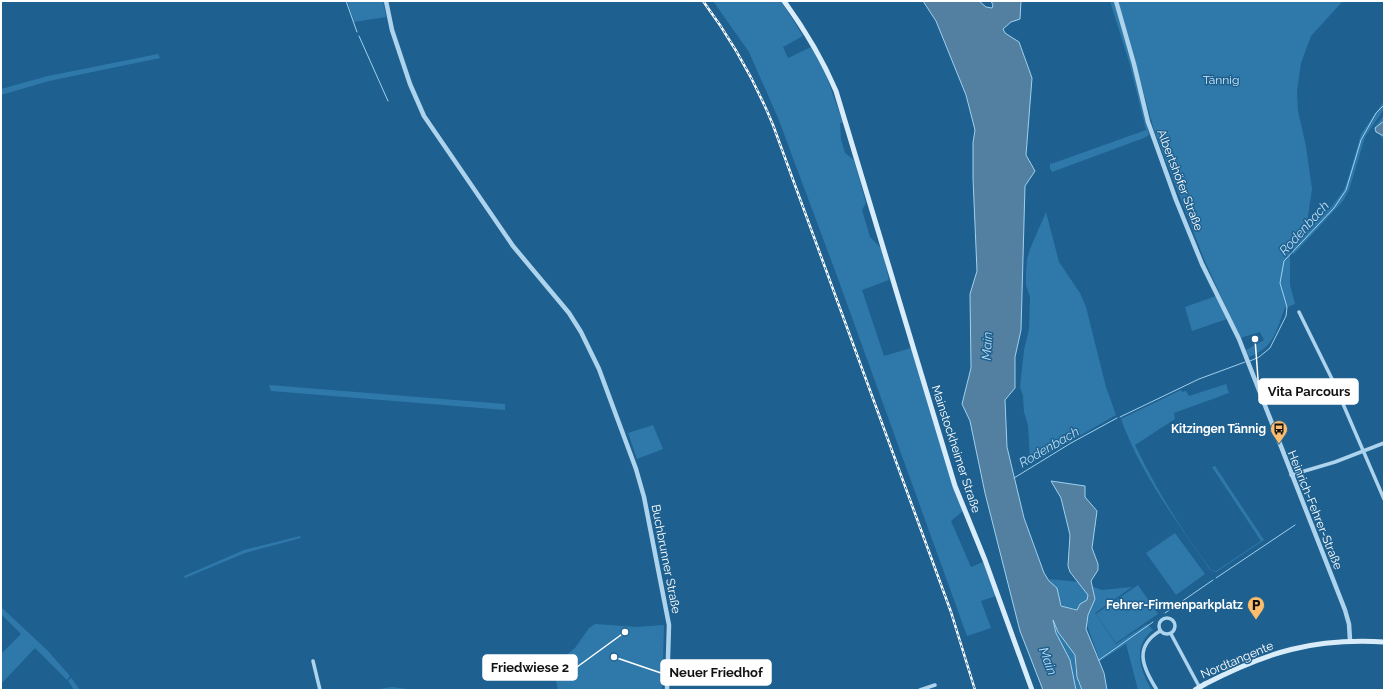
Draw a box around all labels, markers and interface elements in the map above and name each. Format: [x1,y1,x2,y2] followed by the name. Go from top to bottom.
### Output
[1203,73,1239,87] park label: Tännig
[1154,127,1206,233] street label: Albertshöfer Straße
[1276,198,1332,258] water label: Rodenbach
[979,331,995,361] water label: Main
[1259,379,1358,404] callout: Vita Parcours
[929,383,983,515] street label: Mainstockheimer Straße
[1268,384,1351,399] text: Vita Parcours
[1269,419,1289,444] bus stop icon: Kitzingen Tännig
[1171,422,1266,436] place label: Kitzingen Tännig
[1016,424,1082,470] water label: Rodenbach
[1285,448,1345,572] street label: Heinrich-Fehrer-Straße
[649,503,683,615] street label: Buchbrunner Straße
[1246,595,1266,620] parking icon: Fehrer-Firmenparkplatz
[1106,598,1243,612] place label: Fehrer-Firmenparkplatz
[1198,638,1276,682] street label: Nordtangente
[1036,645,1060,677] water label: Main
[483,655,577,680] callout: Friedwiese 2
[491,660,569,675] text: Friedwiese 2
[661,660,771,685] callout: Neuer Friedhof
[669,665,764,680] text: Neuer Friedhof

